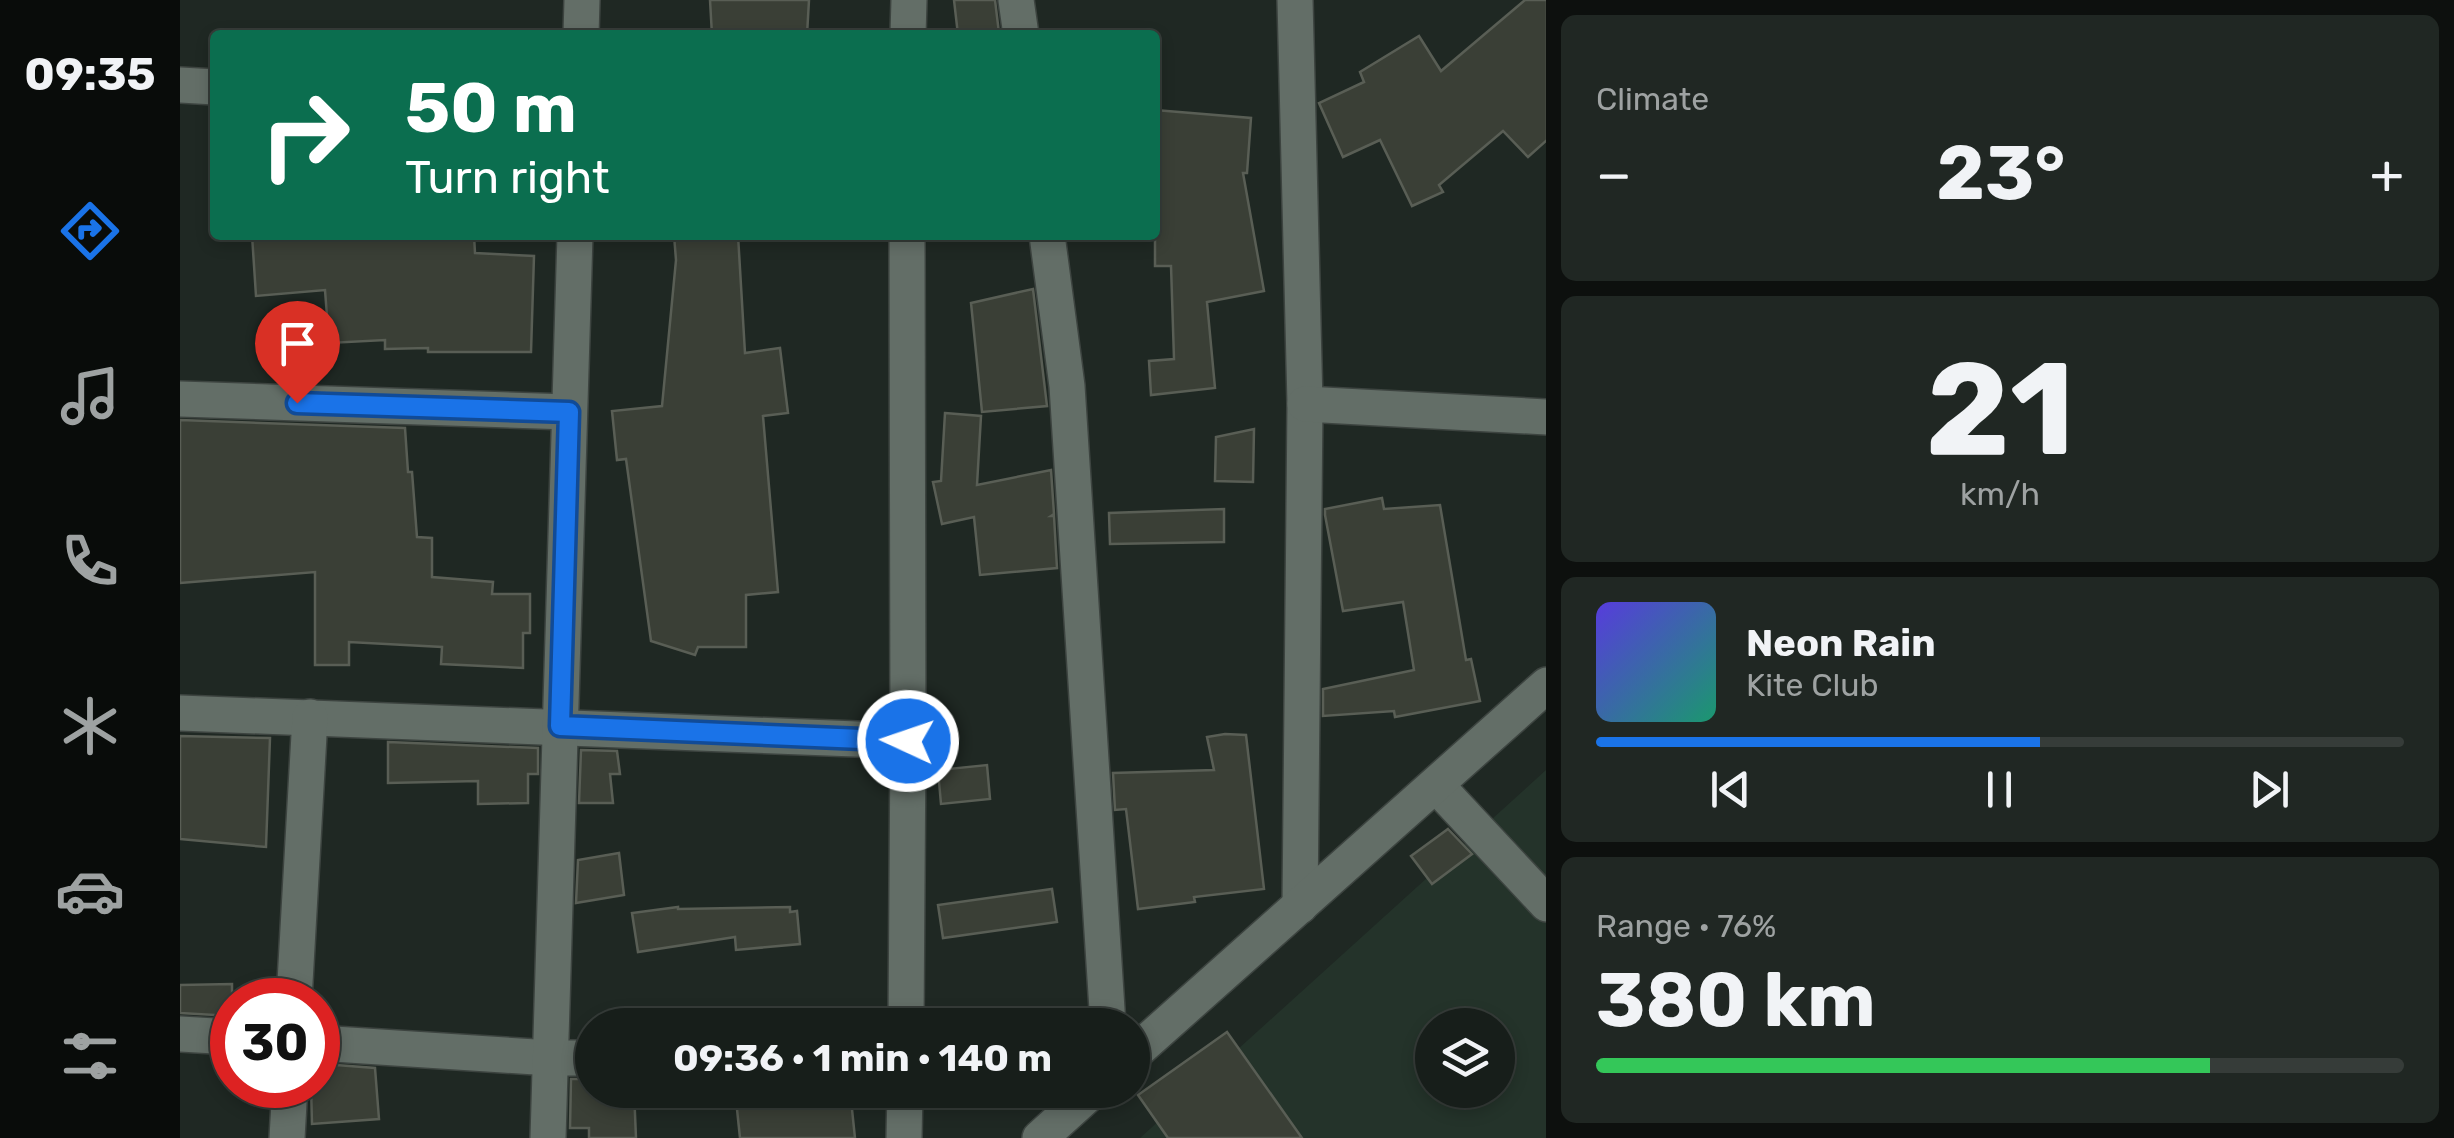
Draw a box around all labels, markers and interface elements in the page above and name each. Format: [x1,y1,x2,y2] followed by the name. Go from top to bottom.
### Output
[24,48,156,101] text: 09:35
[405,67,577,150] text: 50 m
[240,70,370,200] icon: right
[1596,80,1709,118] text: Climate
[1936,129,2065,218] text: 23°
[1596,142,1632,207] text: −
[2370,142,2404,207] text: +
[405,151,609,204] text: Turn right
[55,196,125,266] icon: directions
[255,301,340,404] pin
[270,316,325,371] icon: arrive
[1925,332,2075,487] text: 21
[55,361,125,431] icon: music
[1960,475,2040,513] text: km/h
[55,526,125,596] icon: phone
[1746,620,1936,666] text: Neon Rain
[1746,666,1879,704] text: Kite Club
[856,689,960,793] position arrow
[55,691,125,761] icon: climate
[1703,762,1758,817] icon: previous
[1972,762,2027,817] icon: pause
[2242,762,2297,817] icon: next
[55,856,125,926] icon: car
[1596,907,1776,945] text: Range · 76%
[1596,956,1876,1045] text: 380 km
[210,978,340,1108] speed limit sign: 30
[1415,1008,1515,1108] map controls
[1415,1008,1515,1108] button: layers
[55,1021,125,1091] icon: filters
[673,1035,1052,1081] text: 09:36 · 1 min · 140 m

